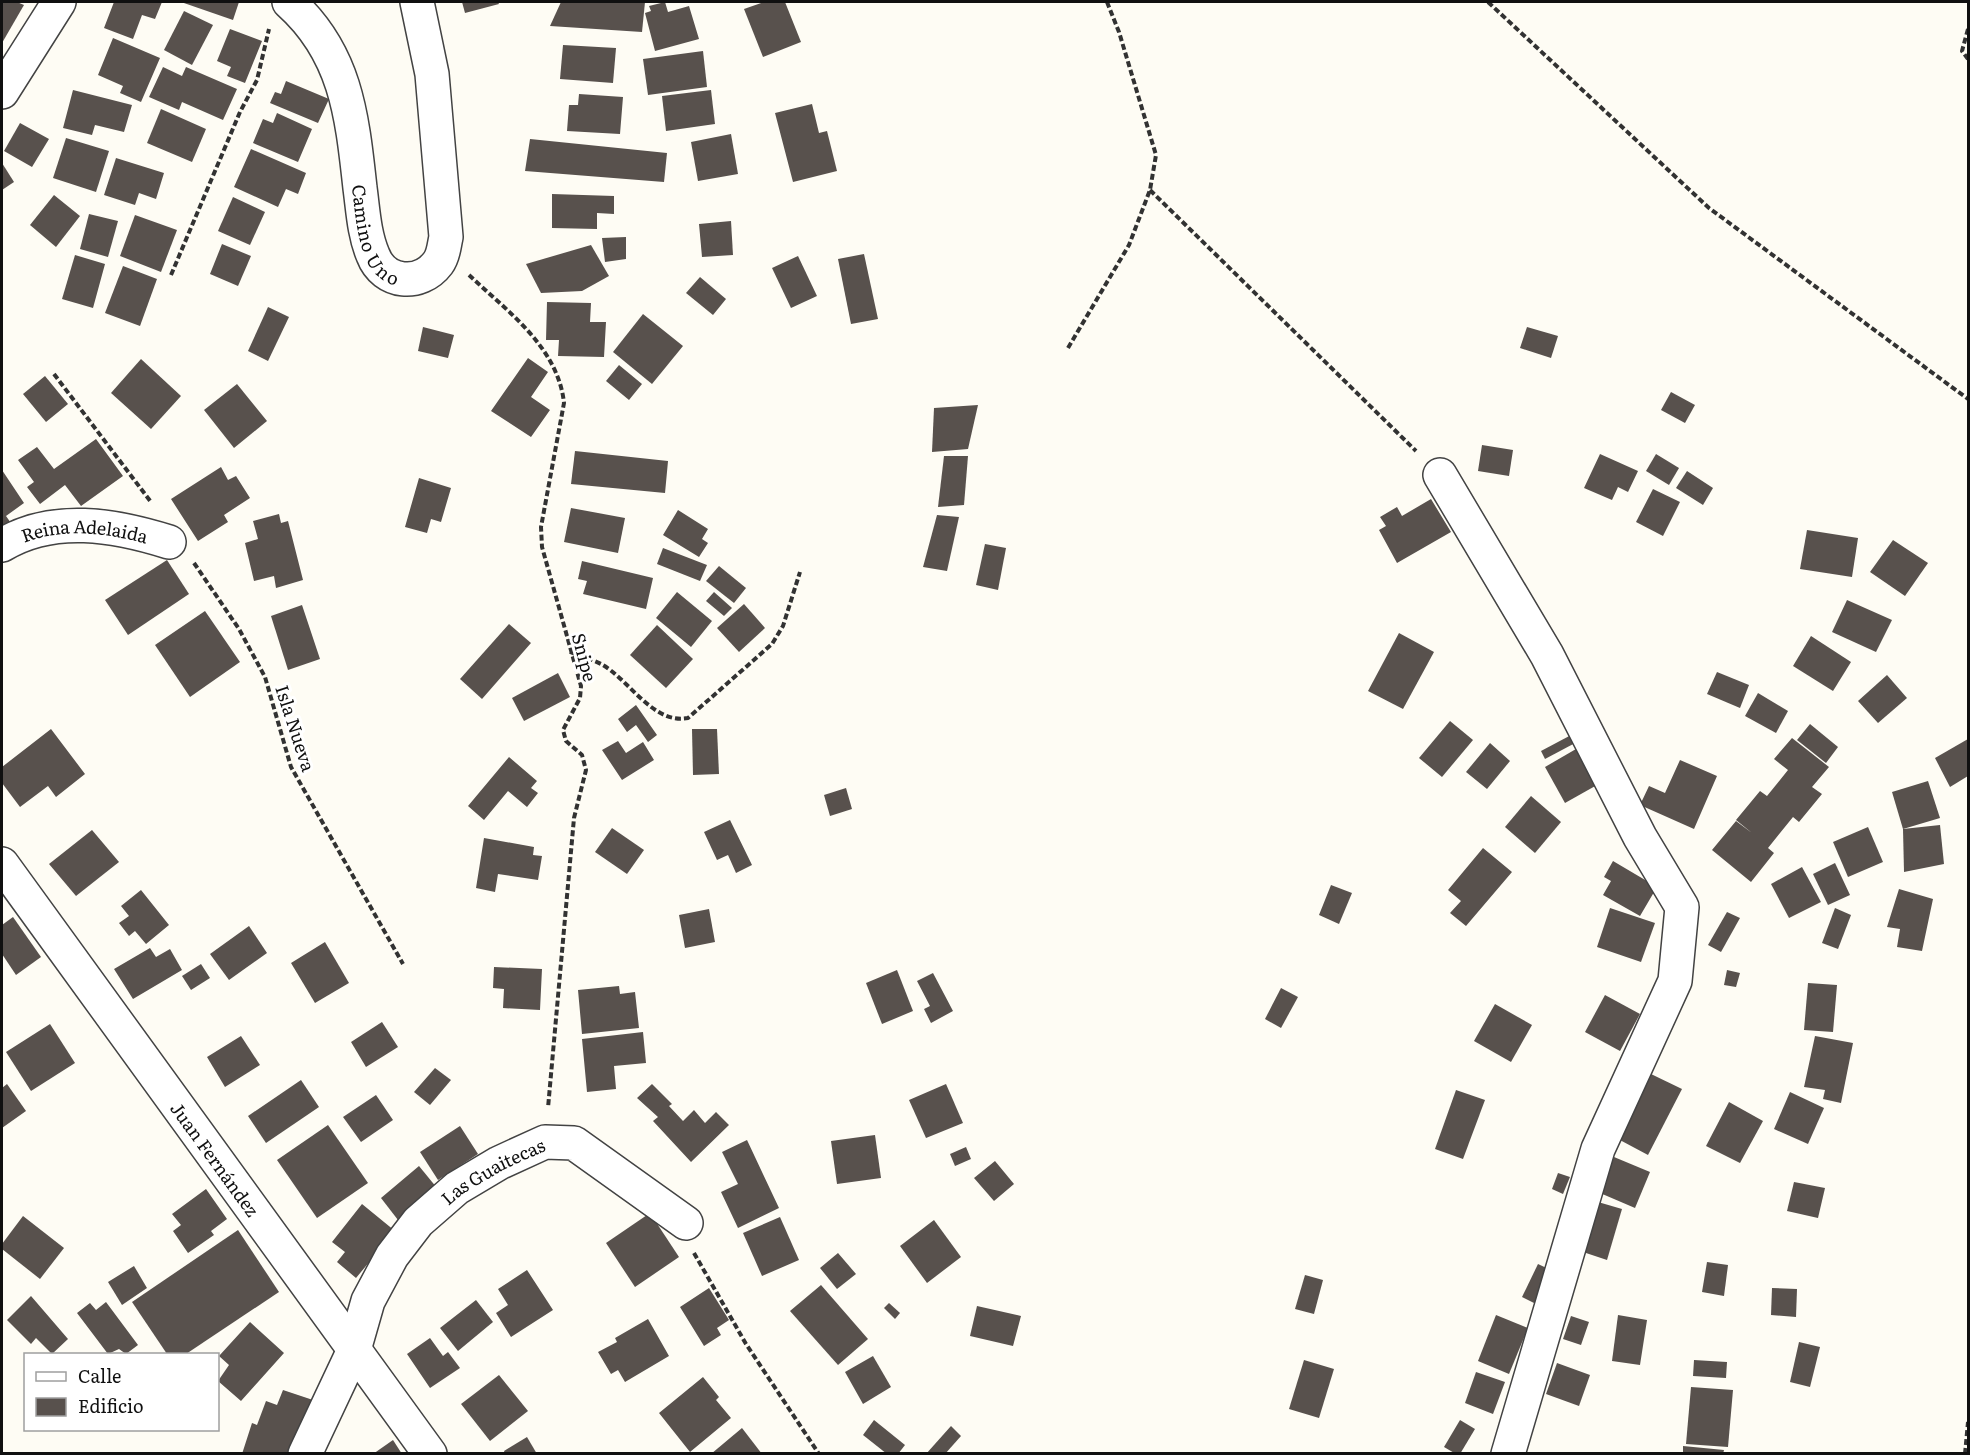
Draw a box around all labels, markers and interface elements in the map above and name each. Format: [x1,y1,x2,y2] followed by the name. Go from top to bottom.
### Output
[346,183,404,291] street label: Camino Uno
[17,512,152,549] street label: Reina Adelaida
[566,630,604,684] street label: Snipe
[269,681,323,775] street label: Isla Nueva
[165,1096,267,1222] street label: Juan Fernández
[434,1130,549,1210] street label: Las Guaitecas
[24,1353,219,1431] legend
[78,1362,121,1389] text: Calle
[78,1392,144,1419] text: Edificio

